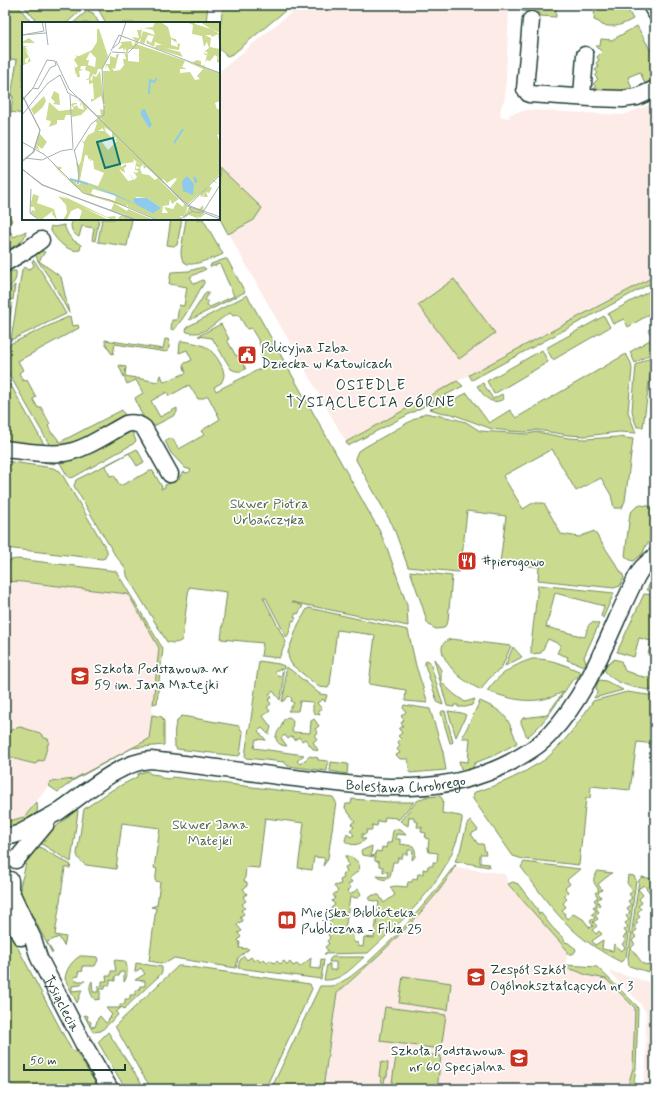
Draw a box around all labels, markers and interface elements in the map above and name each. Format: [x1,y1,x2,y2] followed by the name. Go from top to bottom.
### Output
[22,22,220,220] inset map
[261,339,392,373] place label: Policyjna Izba Dziecka w Katowicach
[236,344,258,366] public building icon: Policyjna Izba Dziecka w Katowicach
[286,376,456,413] district label: OSIEDLE TYSIĄCLECIA GÓRNE
[230,495,308,529] park label: Skwer Piotra Urbańczyka
[456,550,478,572] restaurant icon: #pierogowo
[481,553,545,571] place label: #pierogowo
[94,660,229,694] place label: Szkoła Podstawowa nr 59 im. Jana Matejki
[69,665,91,687] school or university icon: Szkoła Podstawowa nr 59 im. Jana Matejki
[345,772,468,797] street label: Bolesława Chrobrego
[172,816,249,850] park label: Skwer Jana Matejki
[301,904,422,938] place label: Miejska Biblioteka Publiczna - Filia 25
[276,909,298,931] library icon: Miejska Biblioteka Publiczna - Filia 25
[490,961,633,995] place label: Zespół Szkół Ogólnokształcących nr 3
[465,966,487,988] school or university icon: Zespół Szkół Ogólnokształcących nr 3
[39,972,84,1036] street label: Tysiąclecia
[391,1042,506,1076] place label: Szkoła Podstawowa nr 60 Specjalna
[24,1046,125,1072] scale bar
[508,1047,530,1069] school or university icon: Szkoła Podstawowa nr 60 Specjalna
[30,1053,57,1069] text: 50 m

